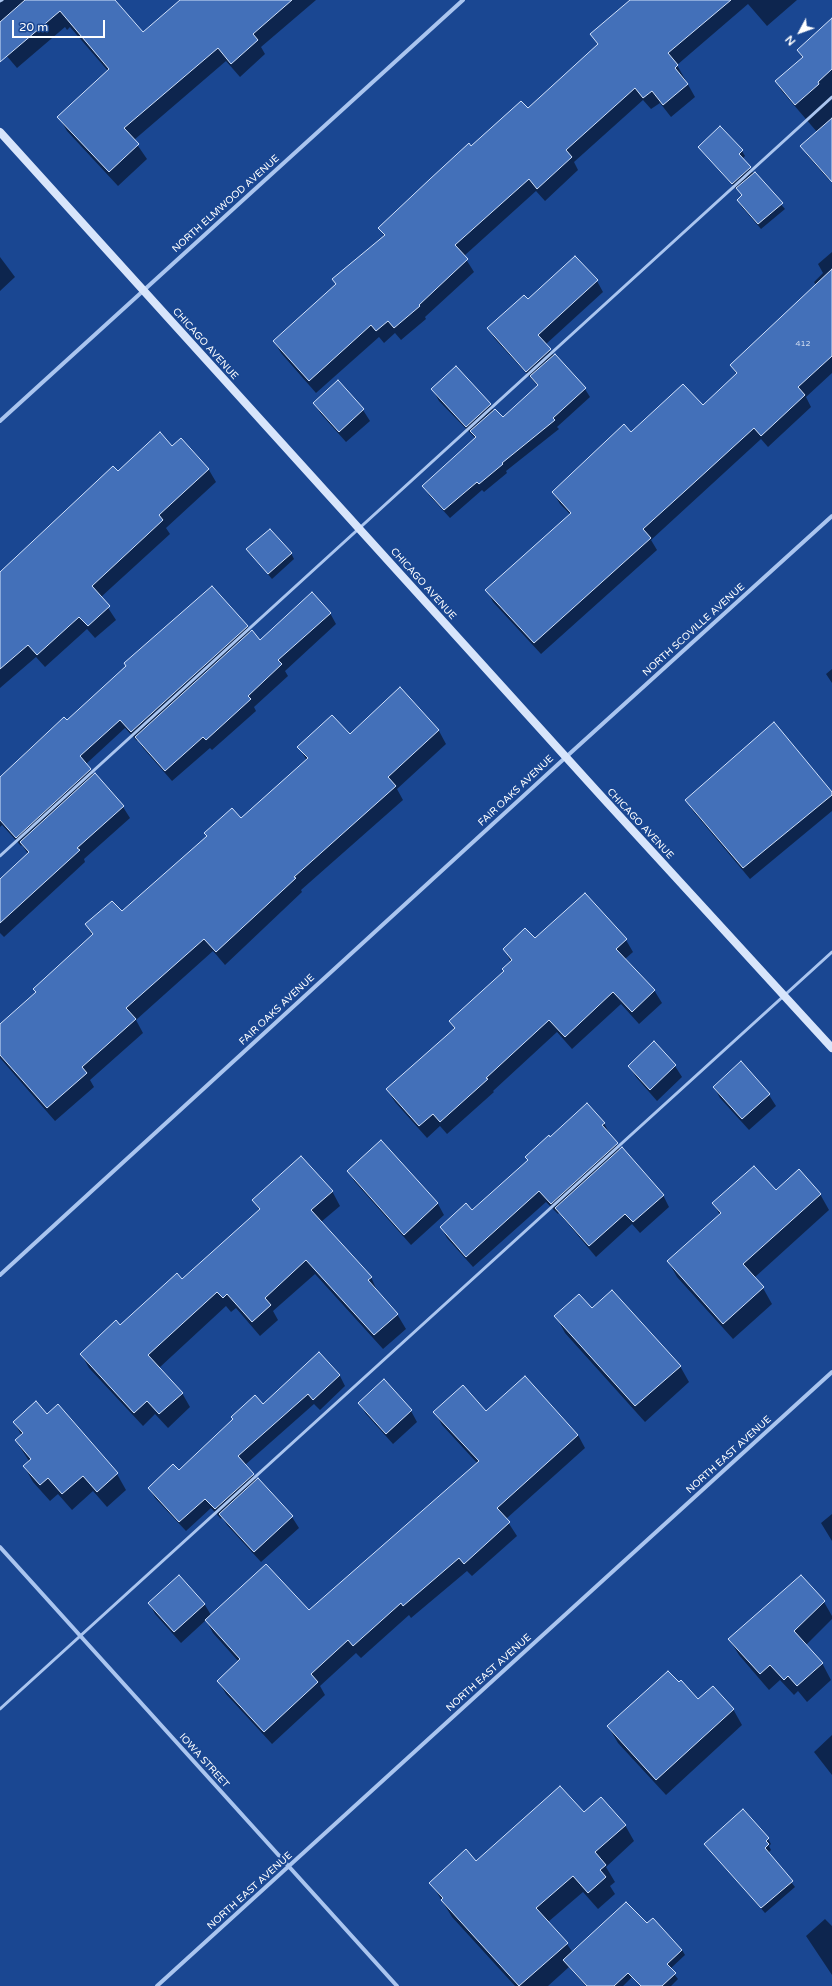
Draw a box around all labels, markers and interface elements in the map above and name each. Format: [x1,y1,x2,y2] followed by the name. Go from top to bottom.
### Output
[14,12,107,38] scale bar
[780,12,820,52] north arrow
[19,20,48,34] text: 20 m
[783,33,798,48] text: N
[170,153,282,255] street label: NORTH ELMWOOD AVENUE
[170,306,240,382] street label: CHICAGO AVENUE
[795,339,811,349] house number: 412
[388,546,458,622] street label: CHICAGO AVENUE
[641,581,747,679] street label: NORTH SCOVILLE AVENUE
[476,753,556,829] street label: FAIR OAKS AVENUE
[604,786,676,862] street label: CHICAGO AVENUE
[237,972,317,1048] street label: FAIR OAKS AVENUE
[684,1414,774,1496] street label: NORTH EAST AVENUE
[444,1632,534,1714] street label: NORTH EAST AVENUE
[176,1731,232,1791] street label: IOWA STREET
[205,1850,295,1932] street label: NORTH EAST AVENUE

